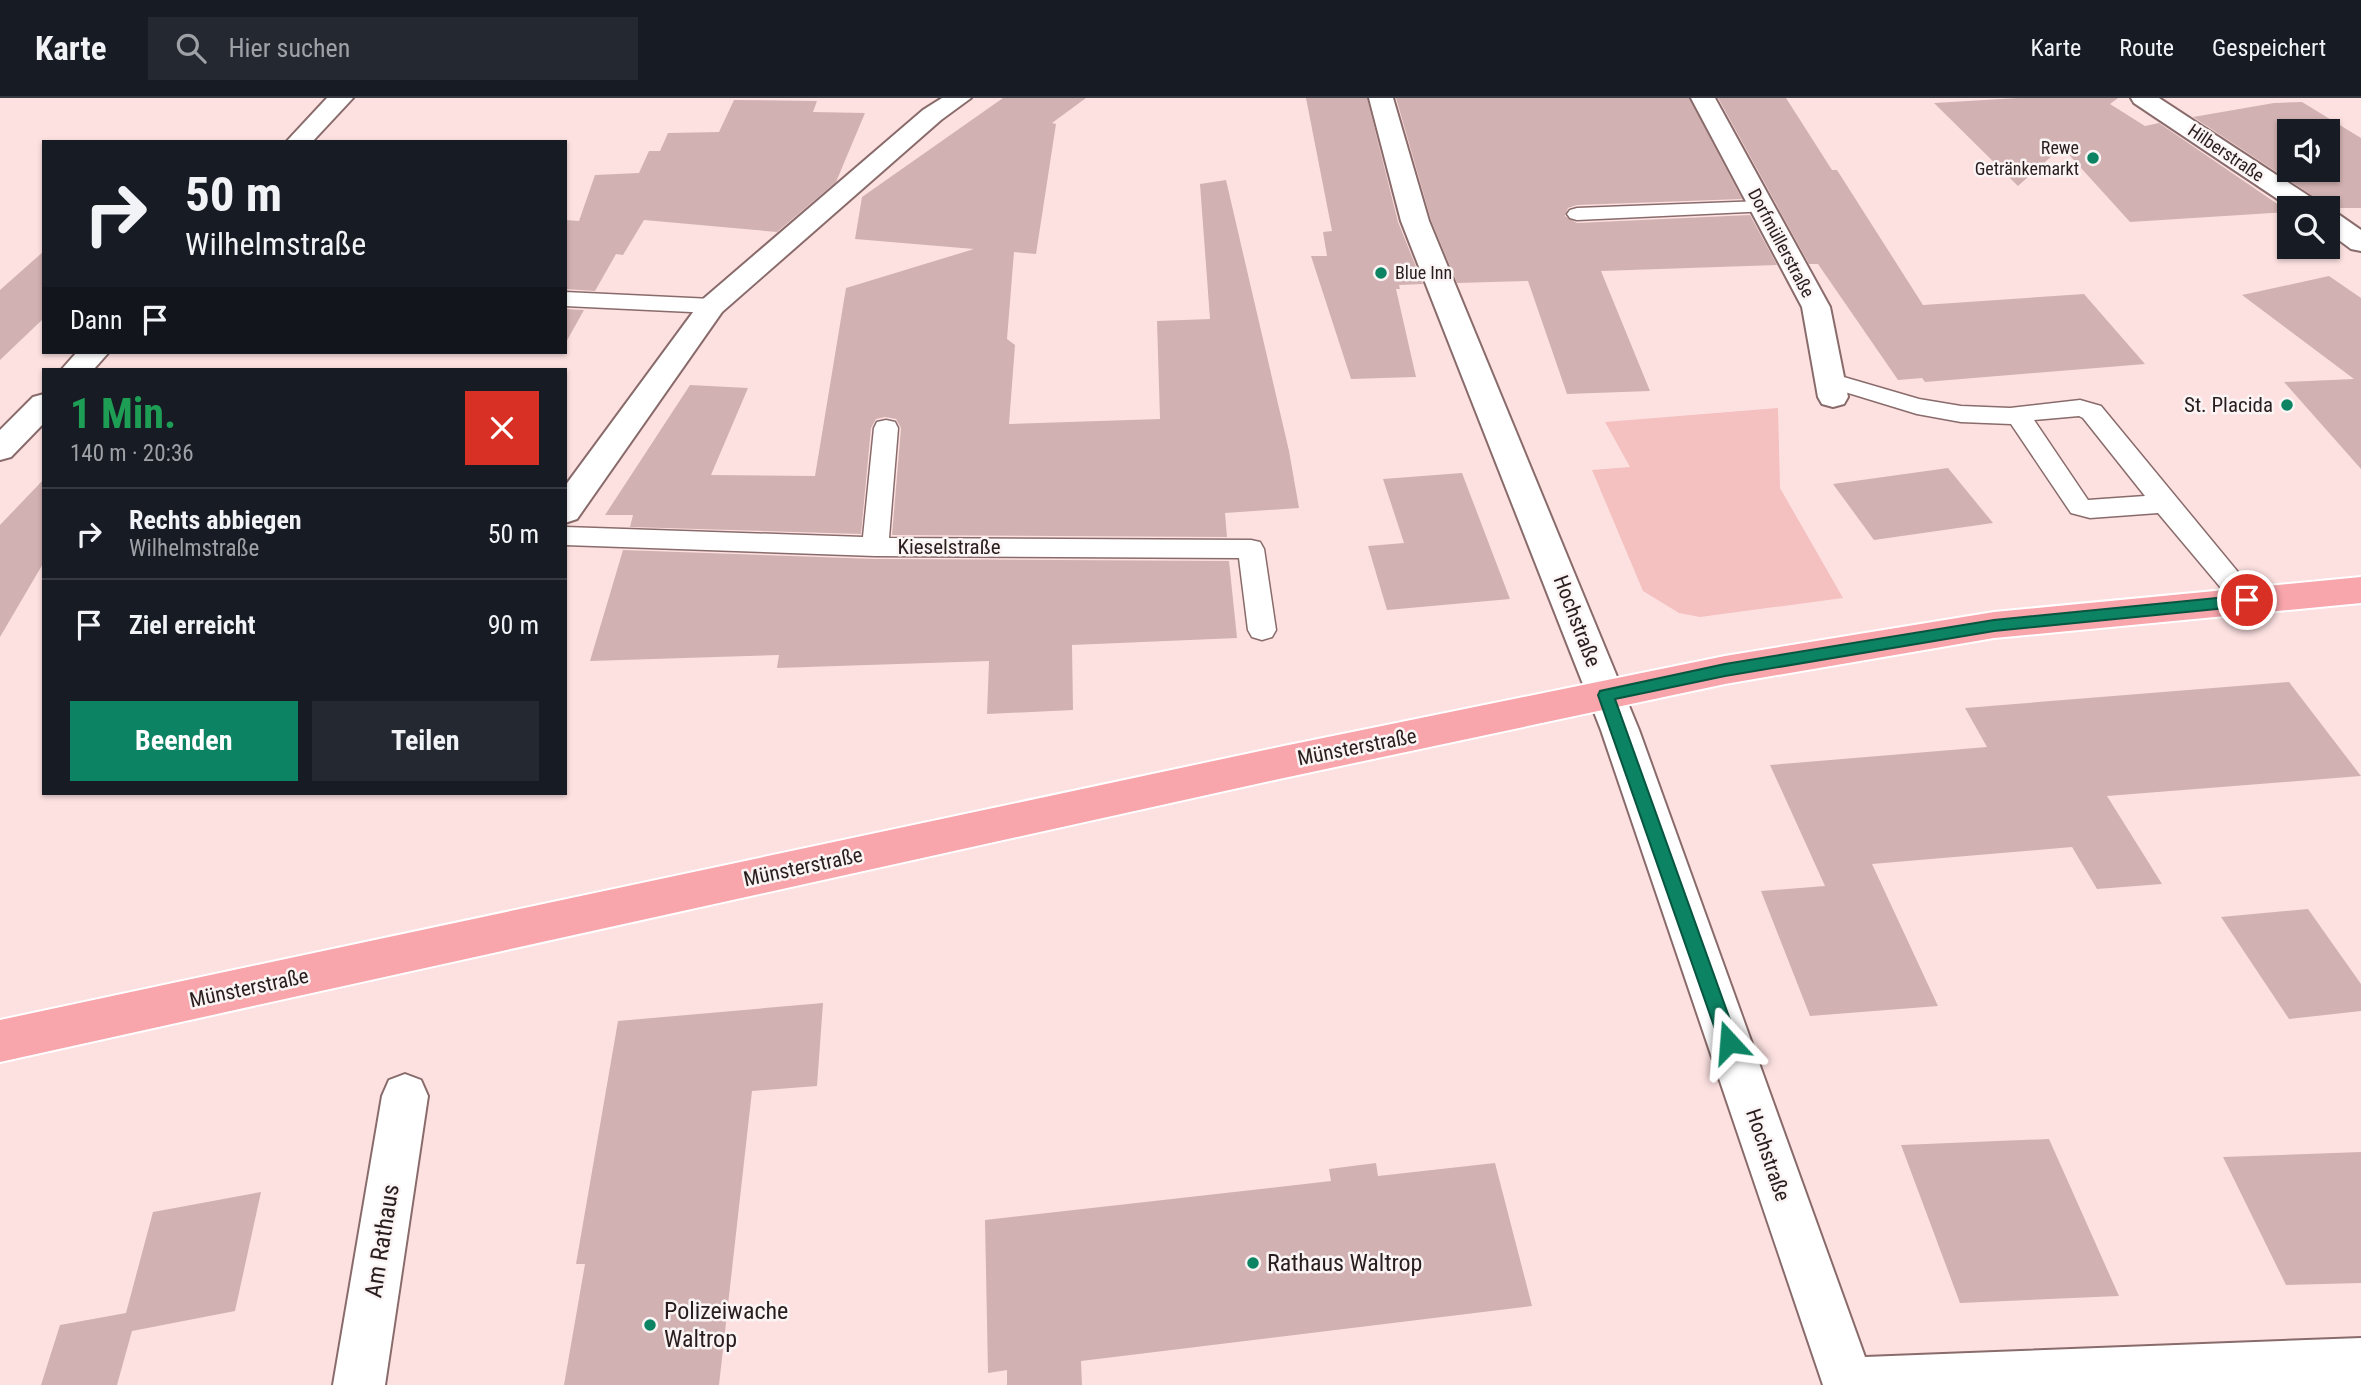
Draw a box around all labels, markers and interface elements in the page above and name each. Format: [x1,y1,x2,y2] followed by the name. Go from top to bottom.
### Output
[148,17,638,80] search box
[35,29,106,68] text: Karte
[172,29,210,67] icon: search
[228,33,350,63] text: Hier suchen
[2031,34,2081,62] text: Karte
[2119,34,2174,62] text: Route
[2212,34,2326,62] text: Gespeichert
[2184,119,2268,186] street label: Hilberstraße
[2277,119,2340,259] map controls
[2277,119,2340,182] button: sound
[1975,137,2079,179] place label: Rewe Getränkemarkt
[2085,150,2101,166] marker: Rewe Getränkemarkt
[185,166,282,223] text: 50 m
[70,168,161,259] icon: right
[1744,185,1819,301] street label: Dorfmüllerstraße
[2277,196,2340,259] button: search
[185,225,366,263] text: Wilhelmstraße
[1395,262,1452,283] place label: Blue Inn
[1373,265,1389,281] marker: Blue Inn
[136,301,174,339] icon: arrive
[70,305,122,335] text: Dann
[70,389,176,438] text: 1 Min.
[465,391,539,465] button: close
[2184,393,2273,417] place label: St. Placida
[2279,397,2295,413] marker: St. Placida
[70,440,194,467] text: 140 m · 20:36
[129,505,302,535] text: Rechts abbiegen
[70,515,108,553] icon: right
[488,519,539,549] text: 50 m
[129,535,259,562] text: Wilhelmstraße
[897,535,1001,559] street label: Kieselstraße
[2217,570,2277,630] pin
[1549,572,1605,670] street label: Hochstraße
[2228,581,2266,619] icon: arrive
[70,606,108,644] icon: arrive
[129,610,255,640] text: Ziel erreicht
[488,610,539,640] text: 90 m
[70,701,298,781] button: Beenden
[312,701,539,781] button: Teilen
[1295,724,1419,770] street label: Münsterstraße
[741,843,865,891] street label: Münsterstraße
[187,964,311,1012] street label: Münsterstraße
[1692,1005,1766,1079] position arrow
[1741,1106,1795,1204] street label: Hochstraße
[359,1182,405,1300] street label: Am Rathaus
[1267,1249,1422,1277] place label: Rathaus Waltrop
[1245,1255,1261,1271] marker: Rathaus Waltrop
[664,1297,788,1353] place label: Polizeiwache Waltrop
[642,1317,658,1333] marker: Polizeiwache Waltrop

